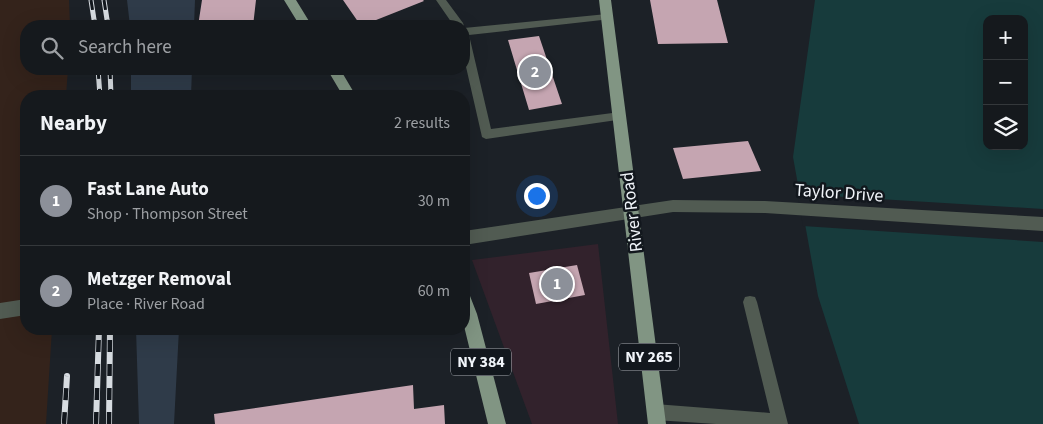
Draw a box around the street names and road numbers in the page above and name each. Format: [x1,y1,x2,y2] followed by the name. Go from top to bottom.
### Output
[615,171,649,253] street label: River Road
[794,177,884,209] street label: Taylor Drive
[619,344,679,371] road number: NY 265
[451,348,511,376] road number: NY 384

